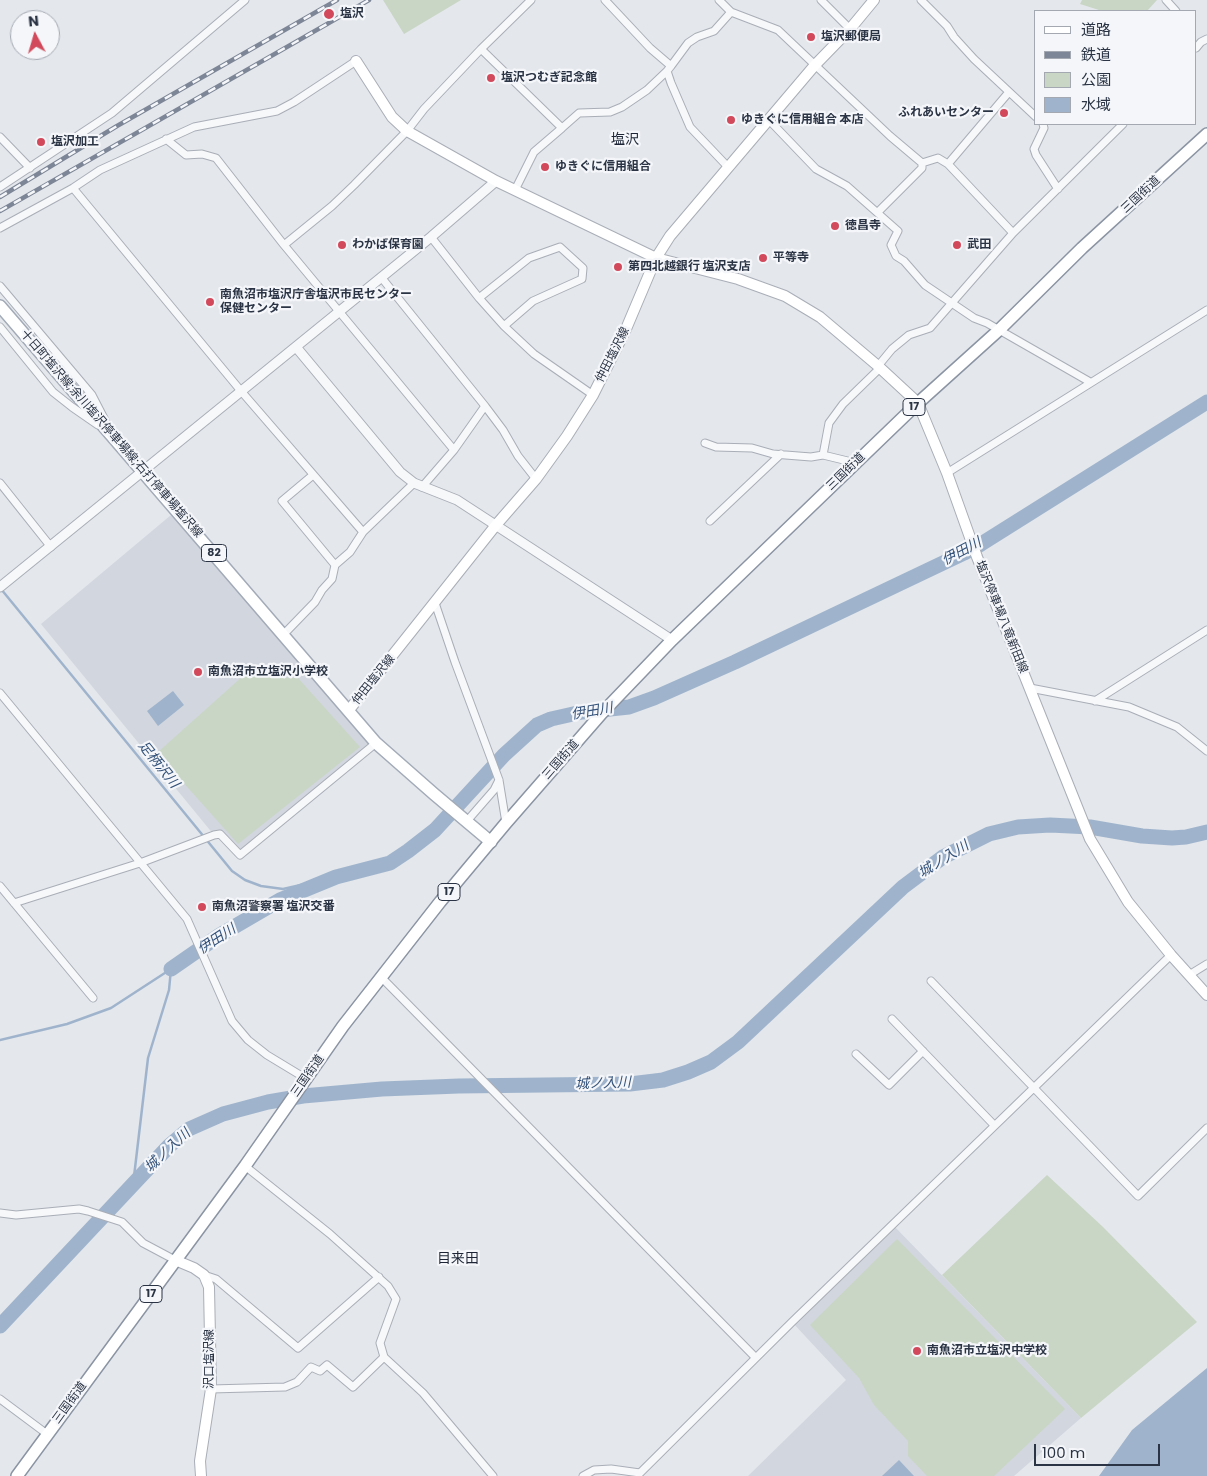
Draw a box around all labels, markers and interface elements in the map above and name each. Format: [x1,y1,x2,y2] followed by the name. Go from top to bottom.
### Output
[322,7,336,21] marker: 塩沢
[340,7,364,21] place label: 塩沢
[10,10,60,60] north arrow
[1034,10,1197,125] legend
[27,11,40,32] text: N
[1081,19,1111,40] text: 道路
[821,30,881,44] place label: 塩沢郵便局
[805,31,817,43] marker: 塩沢郵便局
[1081,44,1111,65] text: 鉄道
[1081,69,1111,90] text: 公園
[501,71,597,85] place label: 塩沢つむぎ記念館
[485,72,497,84] marker: 塩沢つむぎ記念館
[1081,94,1111,115] text: 水域
[898,106,994,120] place label: ふれあいセンター
[998,107,1010,119] marker: ふれあいセンター
[741,113,864,127] place label: ゆきぐに信用組合 本店
[725,114,737,126] marker: ゆきぐに信用組合 本店
[611,132,639,148] district label: 塩沢
[51,135,99,149] place label: 塩沢加工
[35,136,47,148] marker: 塩沢加工
[555,160,651,174] place label: ゆきぐに信用組合
[539,161,551,173] marker: ゆきぐに信用組合
[1119,173,1163,217] street label: 三国街道
[845,219,881,233] place label: 徳昌寺
[829,220,841,232] marker: 徳昌寺
[352,238,424,252] place label: わかば保育園
[967,238,991,252] place label: 武田
[336,239,348,251] marker: わかば保育園
[951,239,963,251] marker: 武田
[773,251,809,265] place label: 平等寺
[757,252,769,264] marker: 平等寺
[628,260,751,274] place label: 第四北越銀行 塩沢支店
[612,261,624,273] marker: 第四北越銀行 塩沢支店
[220,288,412,316] place label: 南魚沼市塩沢庁舎塩沢市民センター 保健センター
[204,296,216,308] marker: 南魚沼市塩沢庁舎塩沢市民センター 保健センター
[593,325,633,385] street label: 仲田塩沢線
[17,327,205,541] street label: 十日町塩沢線;余川塩沢停車場線;石打停車場塩沢線
[903,398,925,416] road number: 17
[824,450,868,494] street label: 三国街道
[940,535,984,569] water label: 伊田川
[202,544,226,562] road number: 82
[972,559,1030,675] street label: 塩沢停車場八竜新田線
[350,652,398,708] street label: 仲田塩沢線
[208,665,328,679] place label: 南魚沼市立塩沢小学校
[192,666,204,678] marker: 南魚沼市立塩沢小学校
[570,700,614,724] water label: 伊田川
[540,737,582,783] street label: 三国街道
[134,738,182,792] water label: 足柄沢川
[916,838,972,882] water label: 城ノ入川
[438,884,460,900] road number: 17
[212,900,335,914] place label: 南魚沼警察署 塩沢交番
[196,901,208,913] marker: 南魚沼警察署 塩沢交番
[195,922,239,958] water label: 伊田川
[288,1052,328,1100] street label: 三国街道
[575,1075,631,1093] water label: 城ノ入川
[142,1126,194,1176] water label: 城ノ入川
[437,1251,479,1267] district label: 目来田
[140,1286,162,1302] road number: 17
[203,1329,217,1389] street label: 沢口塩沢線
[927,1344,1047,1358] place label: 南魚沼市立塩沢中学校
[911,1345,923,1357] marker: 南魚沼市立塩沢中学校
[50,1379,90,1427] street label: 三国街道
[1037,1434,1163,1466] scale bar
[1042,1442,1085,1463] text: 100 m

